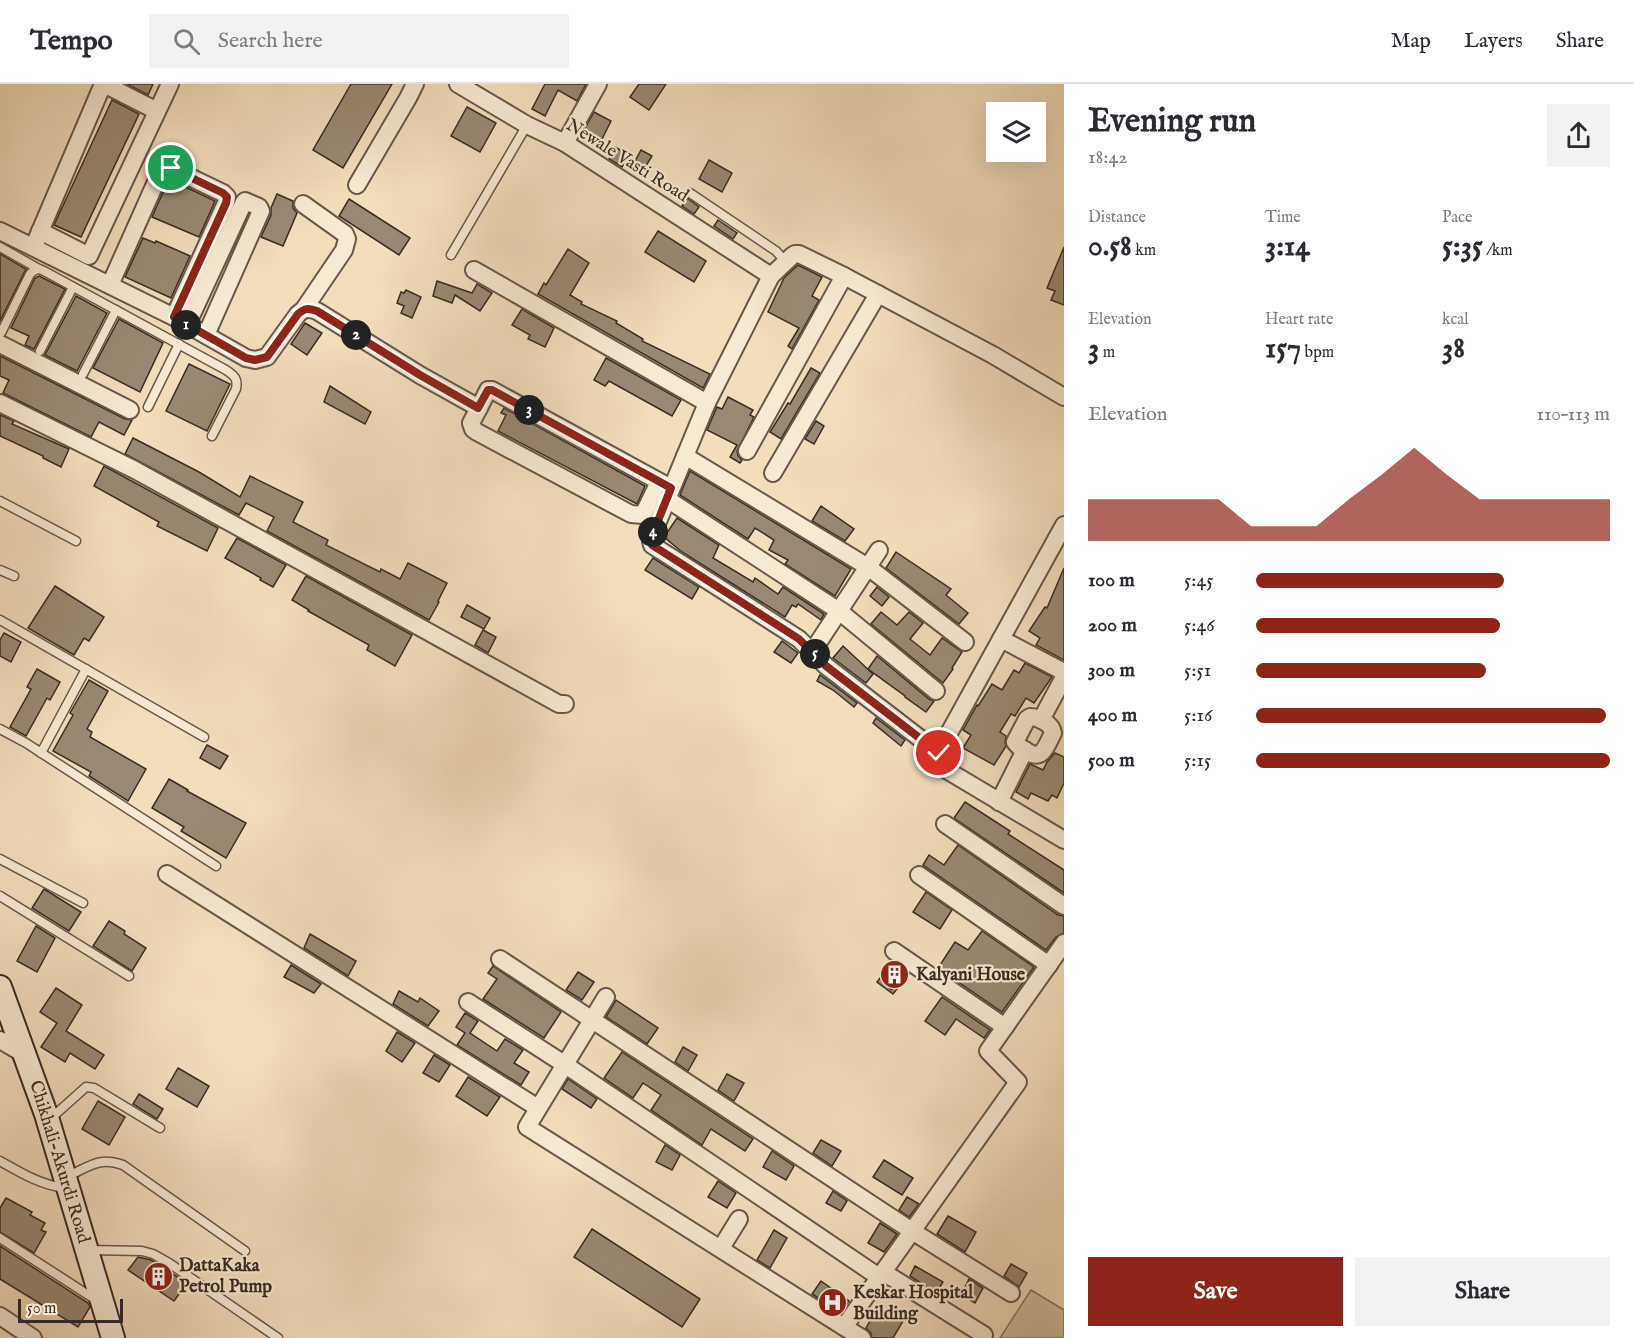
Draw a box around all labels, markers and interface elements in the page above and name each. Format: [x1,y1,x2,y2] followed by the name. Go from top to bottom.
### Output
[149,14,569,68] search box
[30,24,113,59] text: Tempo
[170,25,203,58] icon: search
[218,27,323,55] text: Search here
[1391,28,1431,55] text: Map
[1464,28,1523,55] text: Layers
[1556,28,1604,55] text: Share
[1088,101,1256,143] text: Evening run
[986,102,1046,162] map controls
[986,102,1046,162] button: layers
[1547,104,1610,167] button: share
[561,114,693,208] street label: Newale Vasti Road
[145,142,196,193] pin
[1088,145,1128,170] text: 18:42
[154,151,187,184] icon: arrive
[1088,208,1146,228] text: Distance
[1265,208,1301,228] text: Time
[1442,208,1472,228] text: Pace
[1088,228,1132,266] text: 0.58
[1265,228,1310,266] text: 3:14
[1442,228,1483,266] text: 5:35
[1132,241,1156,261] text: km
[1483,241,1513,261] text: /km
[171,310,201,340] pin: 1
[1088,310,1151,330] text: Elevation
[1265,310,1333,330] text: Heart rate
[1442,310,1469,330] text: kcal
[183,315,189,335] text: 1
[341,320,371,350] pin: 2
[352,325,360,345] text: 2
[1088,330,1099,368] text: 3
[1265,330,1301,368] text: 157
[1442,330,1465,368] text: 38
[1099,343,1115,363] text: m
[1301,343,1334,363] text: bpm
[514,395,544,425] pin: 3
[526,400,532,420] text: 3
[1088,402,1167,427] text: Elevation
[1537,402,1610,427] text: 110–113 m
[638,517,668,547] pin: 4
[649,522,657,542] text: 4
[1088,568,1135,593] text: 100 m
[1184,568,1214,593] text: 5:45
[1088,613,1137,638] text: 200 m
[1184,613,1215,638] text: 5:46
[800,639,830,669] pin: 5
[812,644,818,664] text: 5
[1088,658,1135,683] text: 300 m
[1184,658,1211,683] text: 5:51
[1088,703,1137,728] text: 400 m
[1184,703,1212,728] text: 5:16
[913,727,964,778] pin
[922,736,955,769] icon: check
[1088,748,1135,773] text: 500 m
[1184,748,1211,773] text: 5:15
[879,959,911,991] building icon: Kalyani House
[916,964,1026,987] place label: Kalyani House
[23,1078,95,1247] street label: Chikhali-Akurdi Road
[179,1255,272,1299] place label: DattaKaka Petrol Pump
[1088,1257,1343,1326] button: Save
[1355,1257,1610,1326] button: Share
[142,1260,174,1292] building icon: DattaKaka Petrol Pump
[853,1282,974,1326] place label: Keskar Hospital Building
[816,1287,848,1319] hospital icon: Keskar Hospital Building
[18,1296,123,1324] scale bar
[27,1299,56,1319] text: 50 m

